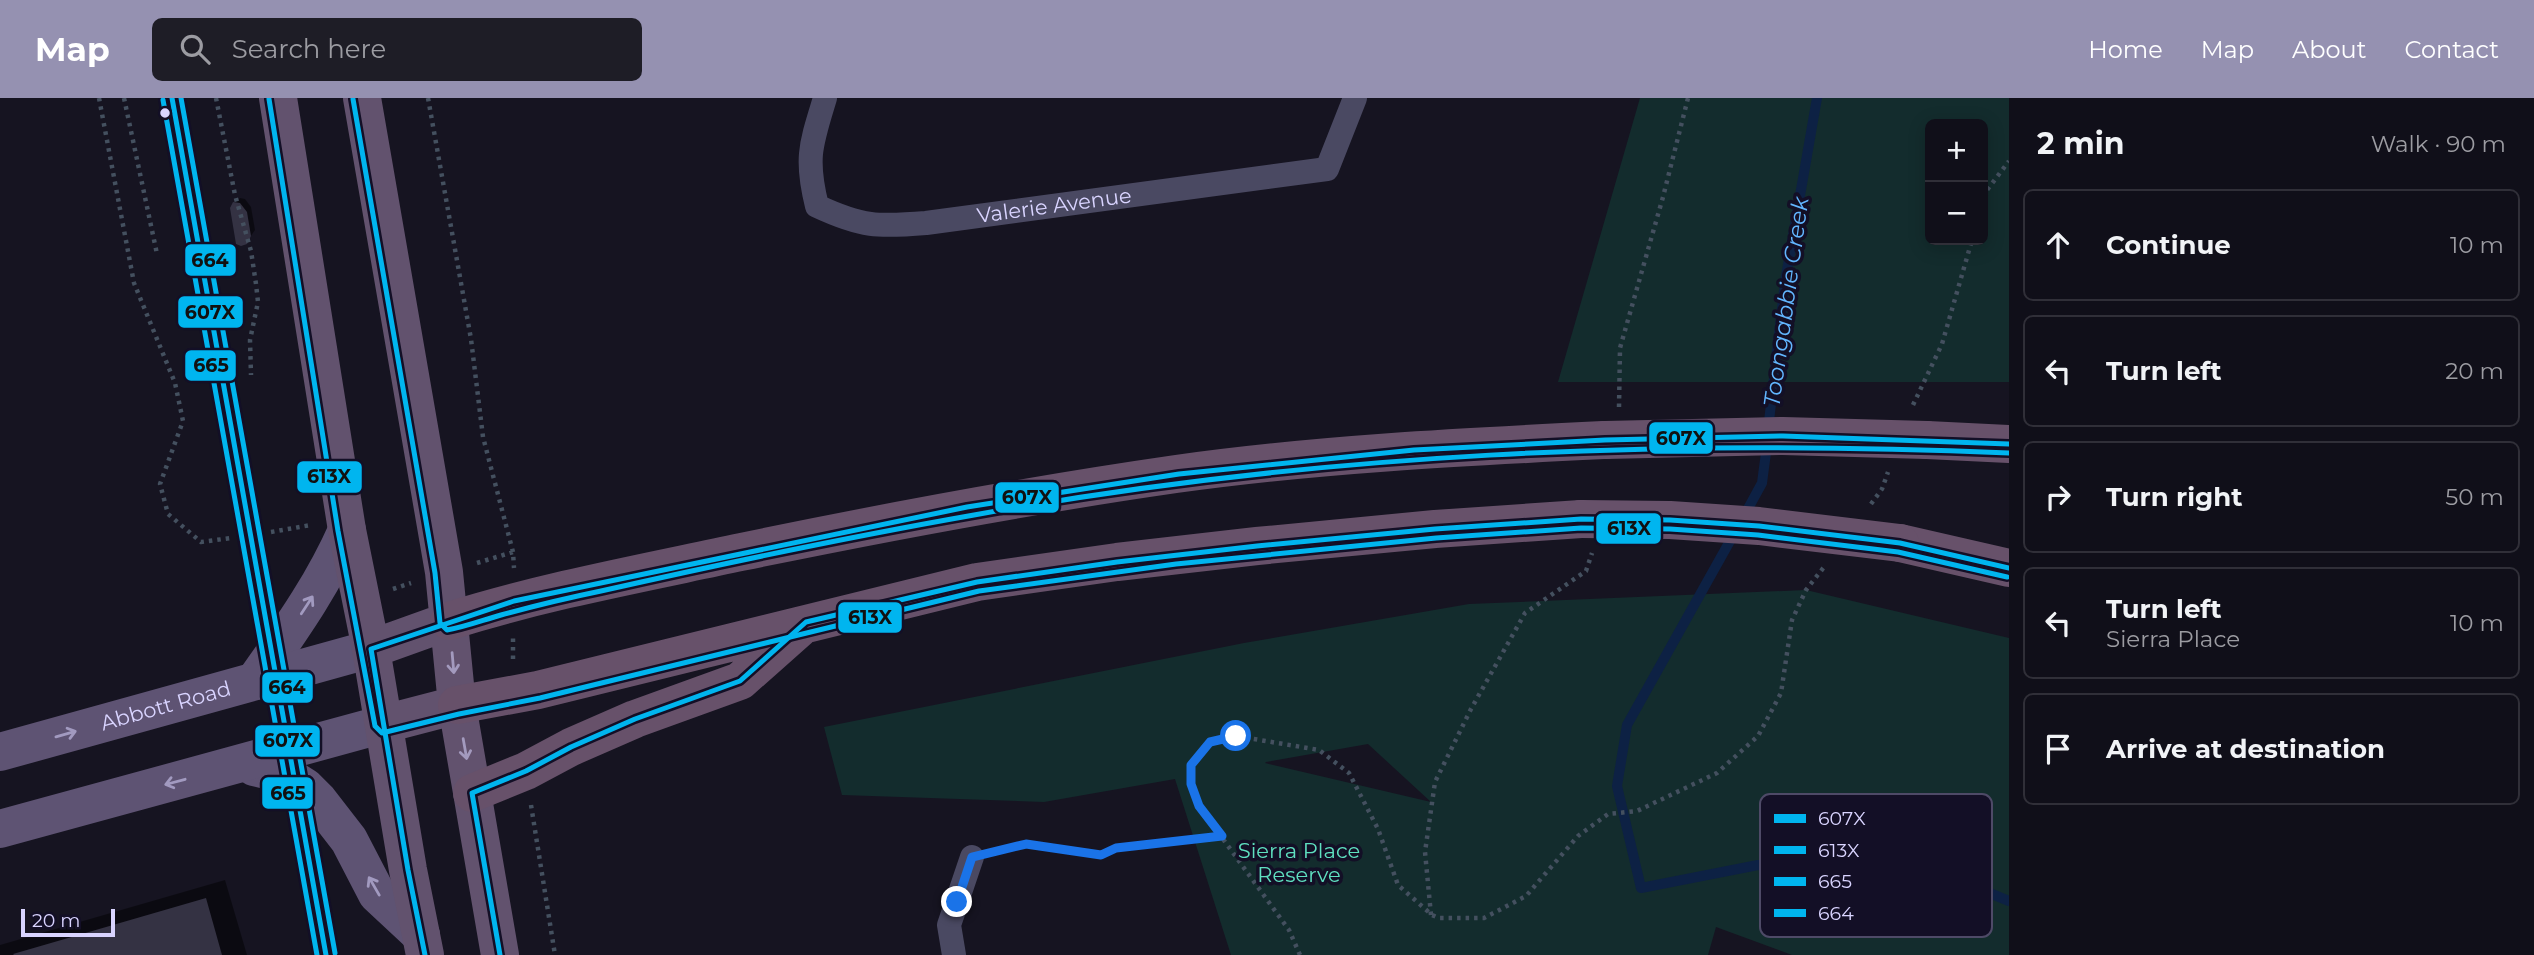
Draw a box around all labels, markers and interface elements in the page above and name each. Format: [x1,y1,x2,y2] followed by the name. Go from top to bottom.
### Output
[152,18,642,81] search box
[35,29,110,69] text: Map
[176,30,214,68] icon: search
[232,33,386,65] text: Search here
[2088,35,2163,64] text: Home
[2201,35,2254,64] text: Map
[2292,35,2366,64] text: About
[2404,35,2499,64] text: Contact
[158,106,172,120] unlabelled marker
[1925,119,1988,245] map controls
[1925,119,1988,182] button: +
[2037,125,2124,162] text: 2 min
[2371,130,2506,158] text: Walk · 90 m
[975,182,1133,228] street label: Valerie Avenue
[1925,182,1988,245] button: −
[1757,194,1815,409] water label: Toongabbie Creek
[2039,226,2077,264] icon: ahead
[2106,229,2231,261] text: Continue
[2450,231,2504,259] text: 10 m
[184,243,237,277] line badge: 664
[191,249,229,272] text: 664
[177,295,244,329] line badge: 607X
[185,301,236,324] text: 607X
[184,349,237,382] line badge: 665
[2039,352,2077,390] icon: left
[193,354,229,377] text: 665
[2106,355,2222,387] text: Turn left
[2445,357,2504,385] text: 20 m
[1648,421,1714,455] line badge: 607X
[1656,427,1707,450] text: 607X
[296,460,363,494] line badge: 613X
[307,465,352,488] text: 613X
[2039,478,2077,516] icon: right
[994,481,1060,514] line badge: 607X
[2106,481,2242,513] text: Turn right
[2445,483,2504,511] text: 50 m
[1002,486,1053,509] text: 607X
[1595,512,1662,545] line badge: 613X
[1607,517,1652,540] text: 613X
[2106,593,2222,625] text: Turn left
[301,595,315,615] one-way arrow
[837,601,903,634] line badge: 613X
[2039,604,2077,642] icon: left
[848,606,893,629] text: 613X
[2450,609,2504,637] text: 10 m
[2106,625,2240,653] text: Sierra Place
[447,651,460,674] one-way arrow
[261,671,314,704] line badge: 664
[98,676,233,735] street label: Abbott Road
[268,676,306,699] text: 664
[1220,720,1251,751] route start
[254,724,321,758] line badge: 607X
[55,726,77,739] one-way arrow
[263,729,314,752] text: 607X
[2039,730,2077,768] icon: arrive
[2106,733,2385,765] text: Arrive at destination
[459,737,472,760] one-way arrow
[165,776,187,789] one-way arrow
[261,776,314,810] line badge: 665
[270,782,306,805] text: 665
[1760,794,1992,937] legend
[1818,807,1866,830] text: 607X
[1238,838,1360,887] park label: Sierra Place Reserve
[1818,839,1860,862] text: 613X
[1818,870,1852,893] text: 665
[367,877,381,897] one-way arrow
[941,886,972,917] route end
[1818,902,1854,925] text: 664
[21,906,116,938] scale bar
[32,909,80,932] text: 20 m

